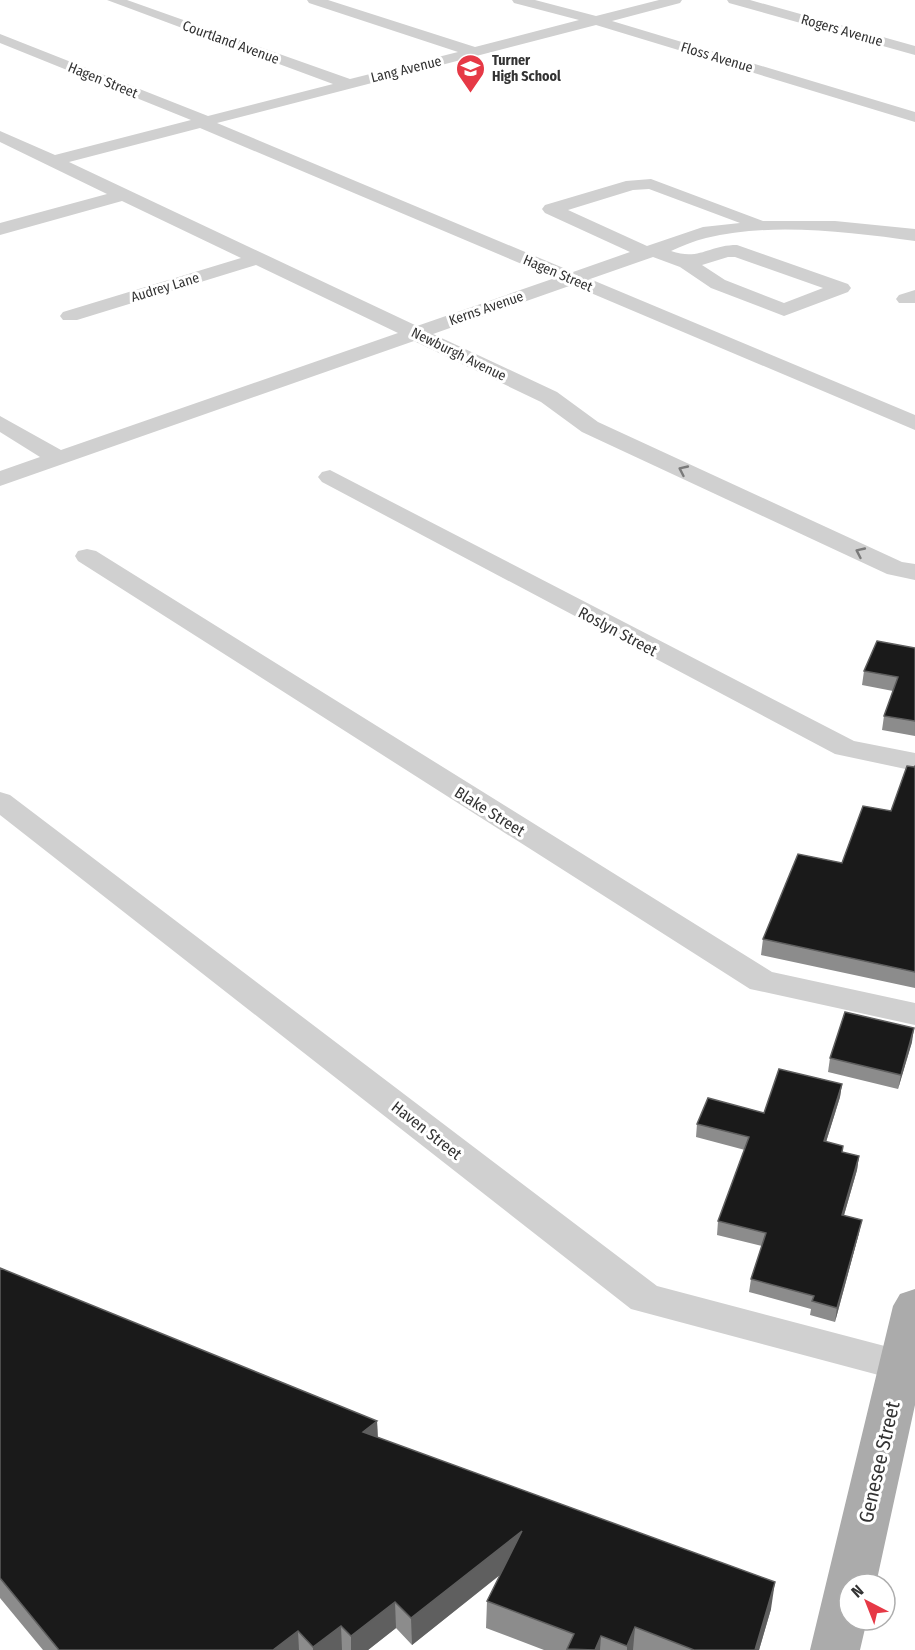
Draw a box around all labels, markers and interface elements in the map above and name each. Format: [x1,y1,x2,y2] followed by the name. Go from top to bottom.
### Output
[799,11,885,50] street label: Rogers Avenue
[180,17,282,68] street label: Courtland Avenue
[679,39,755,76] street label: Floss Avenue
[369,52,443,86] street label: Lang Avenue
[455,52,487,94] school or university icon: Turner High School
[492,52,561,85] place label: Turner High School
[66,59,140,102] street label: Hagen Street
[521,251,595,296] street label: Hagen Street
[129,269,201,306] street label: Audrey Lane
[447,288,526,329] street label: Kerns Avenue
[409,324,509,385] street label: Newburgh Avenue
[679,466,690,478] one-way arrow
[856,548,867,560] one-way arrow
[575,603,661,660] street label: Roslyn Street
[451,782,529,841] street label: Blake Street
[388,1097,466,1164] street label: Haven Street
[853,1398,905,1525] street label: Genesee Street
[837,1572,897,1632] north arrow
[847,1581,867,1601] text: N

